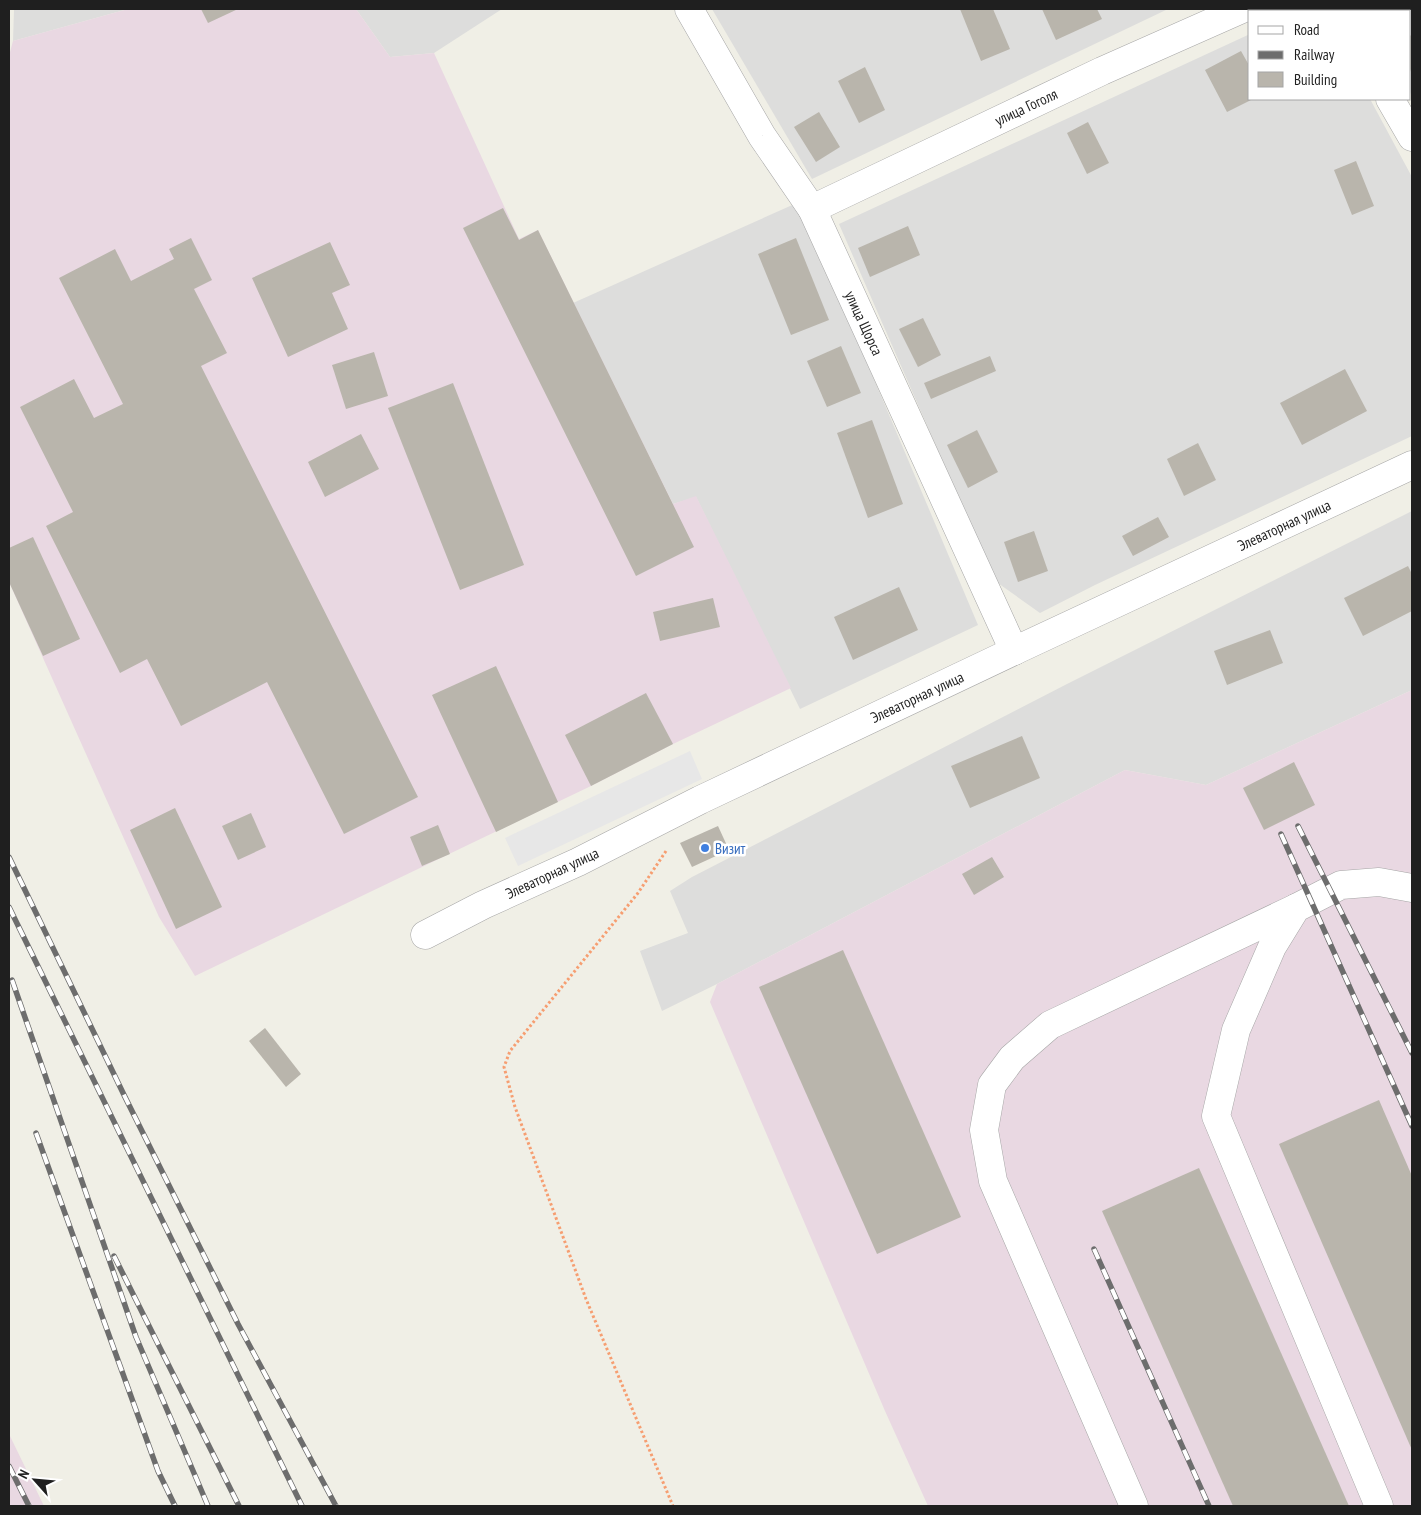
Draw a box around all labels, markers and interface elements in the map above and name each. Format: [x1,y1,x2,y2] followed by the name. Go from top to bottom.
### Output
[1248,10,1411,100] legend
[1294,20,1320,39] text: Road
[1294,45,1335,64] text: Railway
[1294,70,1337,89] text: Building
[992,84,1061,130] street label: улица Гоголя
[841,288,887,358] street label: улица Щорса
[1234,495,1334,555] street label: Элеваторная улица
[867,667,967,727] street label: Элеваторная улица
[715,839,746,858] place label: Визит
[699,842,711,854] marker: Визит
[502,843,602,903] street label: Элеваторная улица
[10,1455,60,1505] north arrow
[14,1467,33,1482] text: N

